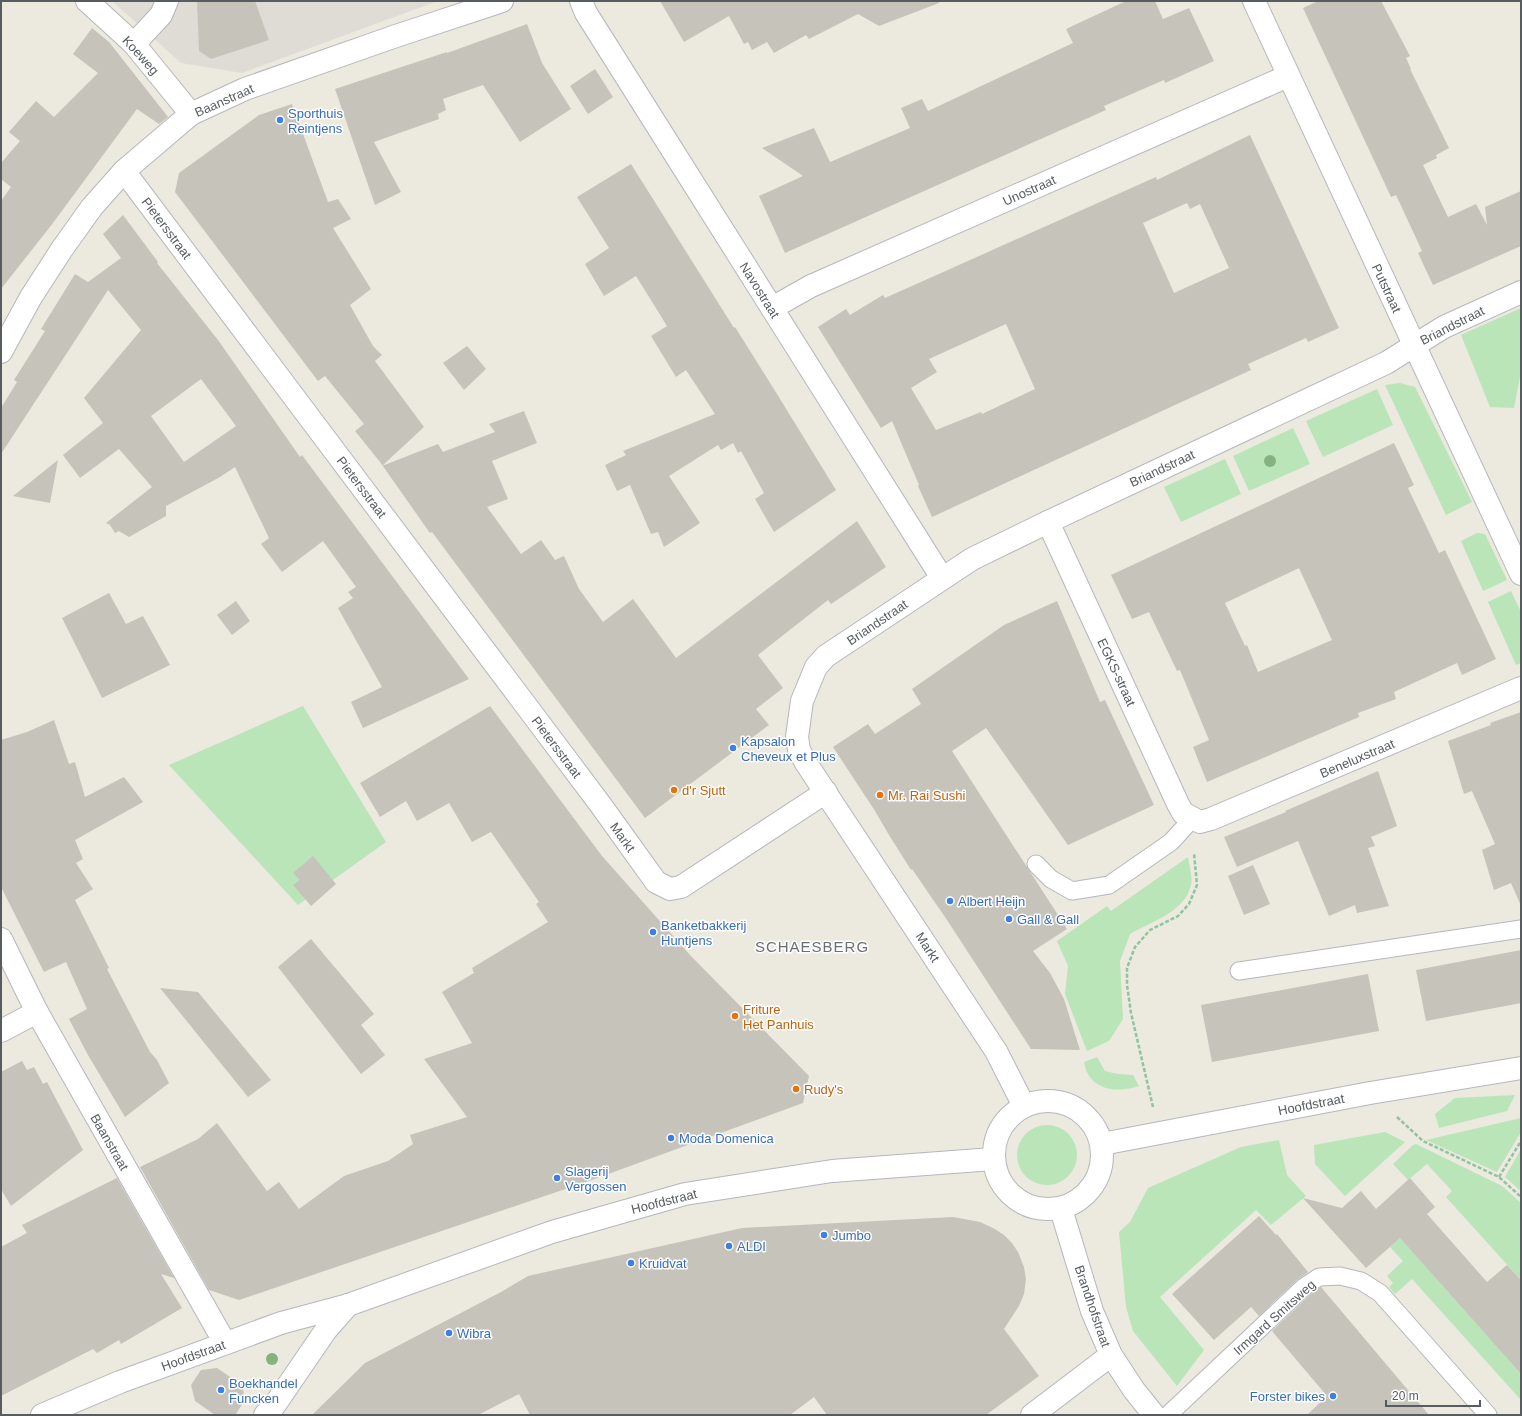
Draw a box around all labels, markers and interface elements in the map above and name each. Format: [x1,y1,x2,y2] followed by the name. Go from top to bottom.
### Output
[119,33,162,78] street label: Koeweg
[192,81,256,120] street label: Baanstraat
[288,106,343,136] place label: Sporthuis Reintjens
[275,115,285,125] marker: Sporthuis Reintjens
[1000,172,1058,209] street label: Unostraat
[139,195,195,262] street label: Pietersstraat
[737,260,783,321] street label: Navostraat
[1369,261,1405,315] street label: Putstraat
[1418,303,1487,348] street label: Briandstraat
[1127,447,1197,490] street label: Briandstraat
[334,454,390,521] street label: Pietersstraat
[844,596,911,648] street label: Briandstraat
[1094,636,1139,709] street label: EGKS-straat
[529,714,585,781] street label: Pietersstraat
[741,734,836,764] place label: Kapsalon Cheveux et Plus
[1318,736,1397,781] street label: Beneluxstraat
[728,743,738,753] marker: Kapsalon Cheveux et Plus
[682,783,726,798] place label: d'r Sjutt
[669,785,679,795] marker: d'r Sjutt
[888,788,965,803] place label: Mr. Rai Sushi
[875,790,885,800] marker: Mr. Rai Sushi
[607,820,638,855] street label: Markt
[958,894,1025,909] place label: Albert Heijn
[945,896,955,906] marker: Albert Heijn
[1017,912,1079,927] place label: Gall & Gall
[1004,914,1014,924] marker: Gall & Gall
[661,918,746,948] place label: Banketbakkerij Huntjens
[648,927,658,937] marker: Banketbakkerij Huntjens
[912,930,943,965] street label: Markt
[755,938,869,955] district label: SCHAESBERG
[743,1002,814,1032] place label: Friture Het Panhuis
[730,1011,740,1021] marker: Friture Het Panhuis
[804,1082,844,1097] place label: Rudy's
[791,1084,801,1094] marker: Rudy's
[1277,1091,1346,1118] street label: Hoofdstraat
[87,1111,132,1174] street label: Baanstraat
[679,1131,774,1146] place label: Moda Domenica
[666,1133,676,1143] marker: Moda Domenica
[565,1164,626,1194] place label: Slagerij Vergossen
[552,1173,562,1183] marker: Slagerij Vergossen
[630,1186,699,1217] street label: Hoofdstraat
[832,1228,871,1243] place label: Jumbo
[819,1230,829,1240] marker: Jumbo
[737,1239,766,1254] place label: ALDI
[724,1241,734,1251] marker: ALDI
[639,1256,687,1271] place label: Kruidvat
[626,1258,636,1268] marker: Kruidvat
[1072,1263,1114,1349] street label: Brandhofstraat
[1230,1277,1318,1358] street label: Irmgard Smitsweg
[457,1326,492,1341] place label: Wibra
[444,1328,454,1338] marker: Wibra
[159,1337,228,1374] street label: Hoofdstraat
[229,1376,298,1406] place label: Boekhandel Funcken
[1386,1382,1480,1408] scale bar
[216,1385,226,1395] marker: Boekhandel Funcken
[1250,1389,1325,1404] place label: Forster bikes
[1392,1389,1419,1403] text: 20 m
[1328,1391,1338,1401] marker: Forster bikes

